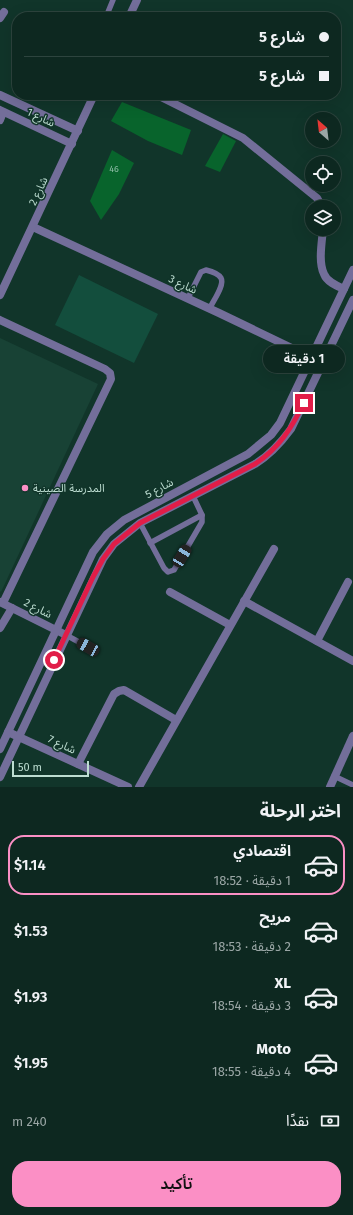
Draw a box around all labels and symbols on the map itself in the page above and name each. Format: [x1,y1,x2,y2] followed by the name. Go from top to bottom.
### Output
[24,105,57,131] street label: شارع 1
[305,112,341,148] north arrow
[109,164,119,174] house number: 46
[26,175,52,208] street label: شارع 2
[166,272,199,298] street label: شارع 3
[263,345,345,373] callout: 1 دقيقة
[295,394,313,412] route end
[143,476,176,502] street label: شارع 5
[33,482,105,495] place label: المدرسة الصينية
[20,483,30,493] marker: المدرسة الصينية
[171,543,193,569] car
[21,596,54,622] street label: شارع 2
[75,636,101,658] car
[45,651,63,669] route start
[45,732,78,758] street label: شارع 7
[12,759,89,778] scale bar

